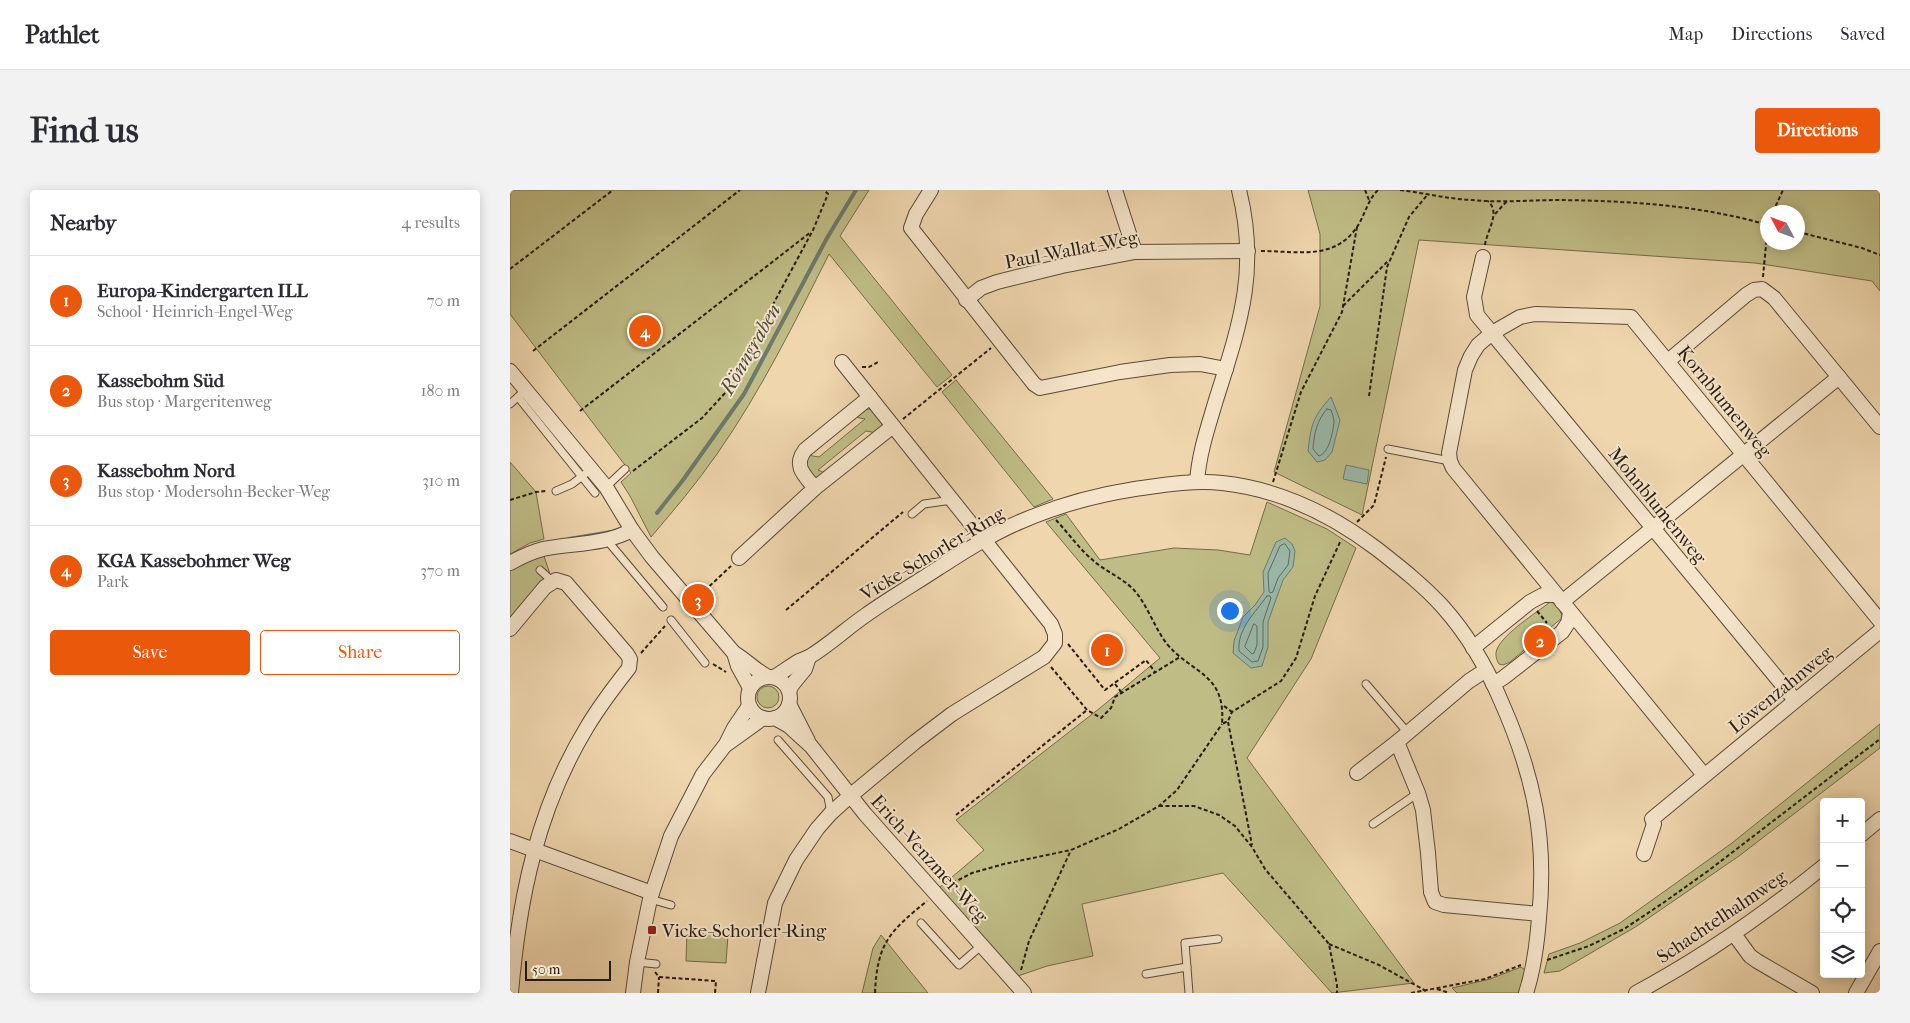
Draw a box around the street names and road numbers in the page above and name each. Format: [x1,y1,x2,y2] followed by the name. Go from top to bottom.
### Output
[1003,226,1140,274] street label: Paul-Wallat-Weg
[1673,342,1776,462] street label: Kornblumenweg
[1604,443,1711,569] street label: Mohnblumenweg
[856,502,1009,606] street label: Vicke-Schorler-Ring
[1724,641,1837,738] street label: Löwenzahnweg
[866,790,993,928] street label: Erich-Venzmer-Weg
[1653,865,1791,968] street label: Schachtelhalmweg

